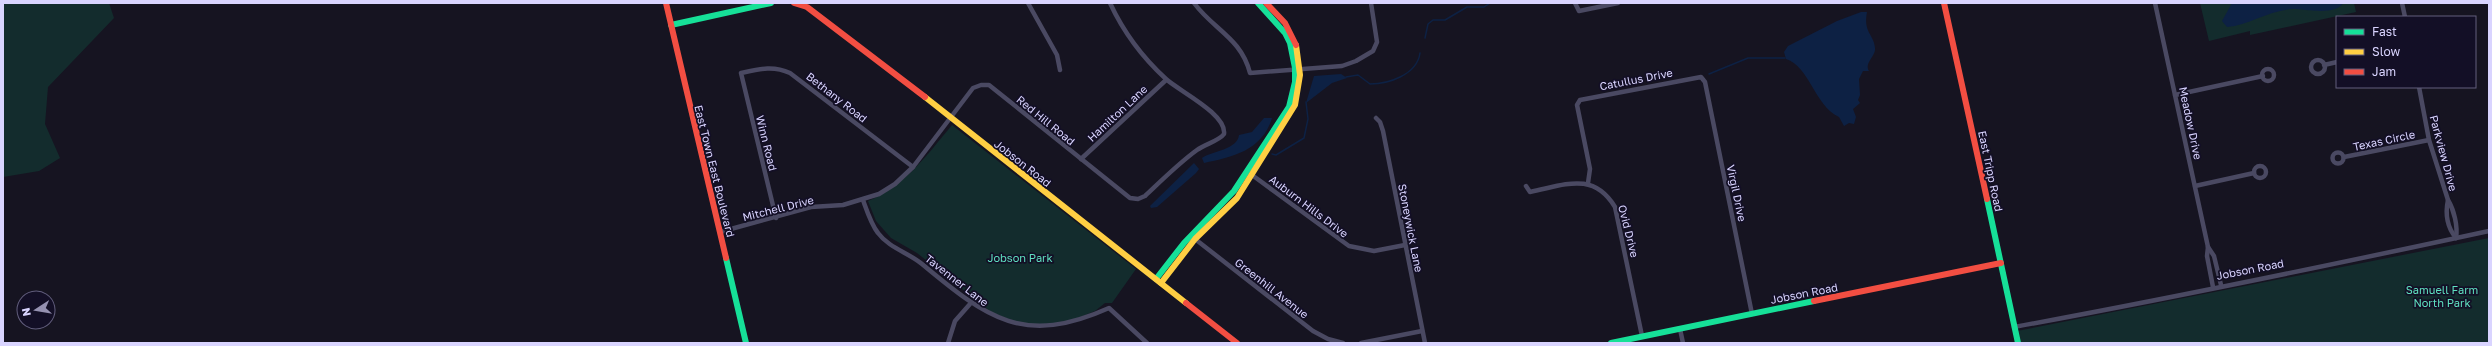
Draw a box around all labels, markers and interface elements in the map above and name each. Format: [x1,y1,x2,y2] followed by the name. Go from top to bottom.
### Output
[2336,16,2476,88] legend
[2372,24,2397,39] text: Fast
[2372,44,2400,59] text: Slow
[2372,64,2396,79] text: Jam
[1598,66,1674,92] street label: Catullus Drive
[804,69,870,125] street label: Bethany Road
[1084,82,1150,144] street label: Hamilton Lane
[2177,85,2205,161] street label: Meadow Drive
[1014,93,1078,147] street label: Red Hill Road
[692,104,738,238] street label: East Town East Boulevard
[754,114,780,172] street label: Winn Road
[2428,114,2460,192] street label: Parkview Drive
[2352,127,2416,153] street label: Texas Circle
[1976,129,2006,213] street label: East Tripp Road
[992,137,1054,189] street label: Jobson Road
[1725,163,1749,223] street label: Virgil Drive
[1267,172,1351,240] street label: Auburn Hills Drive
[1396,183,1426,273] street label: Stoneywick Lane
[741,193,815,223] street label: Mitchell Drive
[1616,203,1642,259] street label: Ovid Drive
[923,251,991,309] street label: Tavenner Lane
[987,251,1053,264] park label: Jobson Park
[1233,255,1311,321] street label: Greenhill Avenue
[2215,256,2285,282] street label: Jobson Road
[1769,280,1839,306] street label: Jobson Road
[2406,283,2478,309] park label: Samuell Farm North Park
[16,290,56,330] north arrow
[19,307,33,318] text: N

